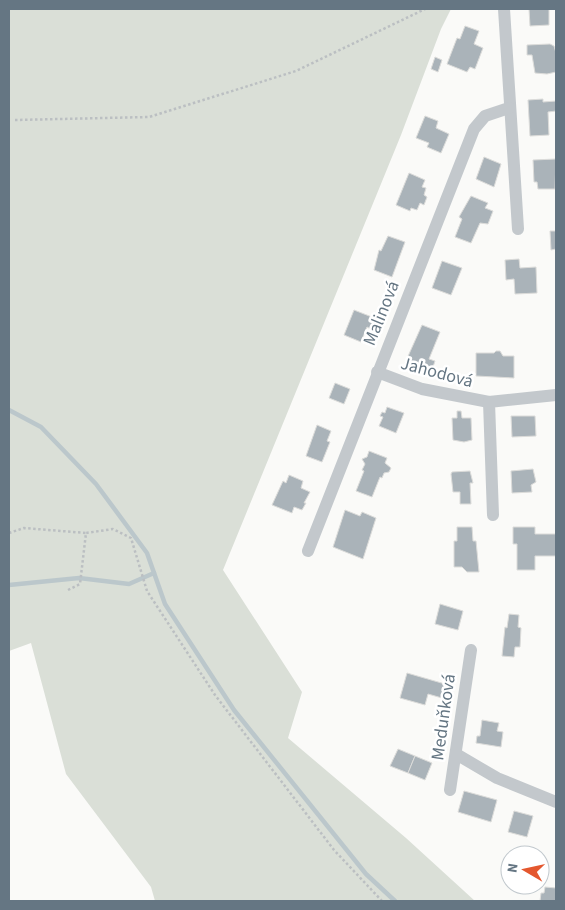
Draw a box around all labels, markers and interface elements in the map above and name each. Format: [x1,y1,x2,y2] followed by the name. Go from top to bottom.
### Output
[357,277,406,349] street label: Malinová
[398,351,476,394] street label: Jahodová
[425,672,462,762] street label: Meduňková
[500,845,550,895] north arrow
[503,862,524,874] text: N

